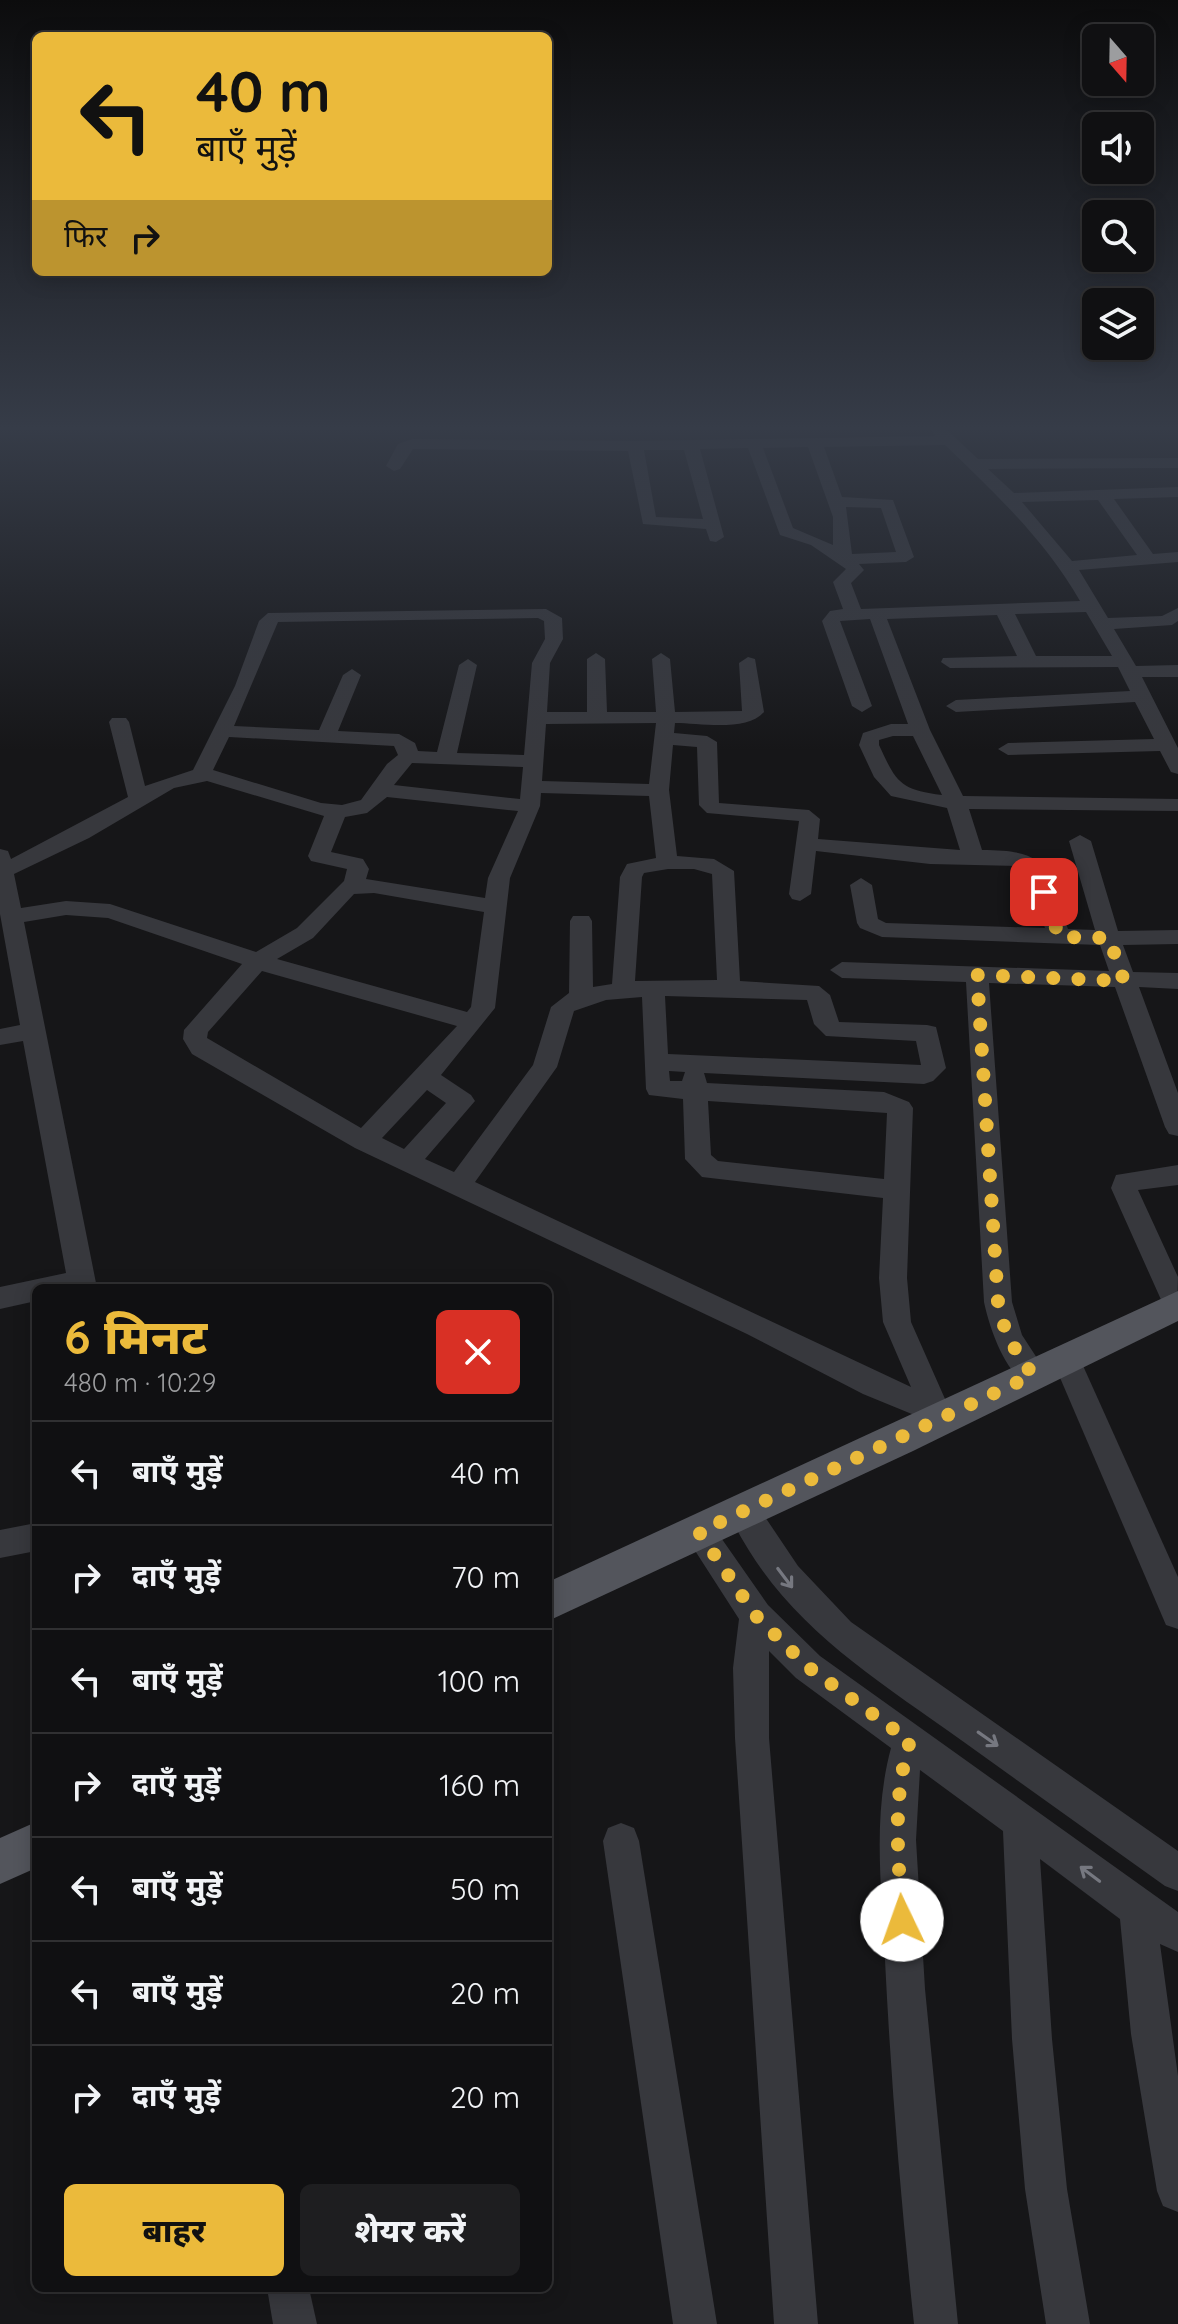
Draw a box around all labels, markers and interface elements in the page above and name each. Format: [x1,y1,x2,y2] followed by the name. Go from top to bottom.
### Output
[1082,24,1154,96] north arrow
[1082,24,1154,360] map controls
[196,56,331,126] text: 40 m
[64,64,168,168] icon: left
[1082,112,1154,184] button: sound
[196,125,296,170] text: बाएँ मुड़ें
[1082,200,1154,272] button: search
[123,216,167,260] icon: right
[64,217,107,255] text: फिर
[1082,288,1154,360] button: layers
[1010,858,1078,926] pin
[1022,870,1066,914] icon: arrive
[64,1306,207,1366] text: 6 मिनट
[436,1310,520,1394] button: close
[64,1366,216,1399] text: 480 m · 10:29
[64,1451,108,1495] icon: left
[132,1452,223,1490] text: बाएँ मुड़ें
[451,1454,520,1492] text: 40 m
[64,1555,108,1599] icon: right
[132,1556,221,1594] text: दाएँ मुड़ें
[451,1558,520,1596] text: 70 m
[776,1567,793,1588] one-way arrow
[64,1659,108,1703] icon: left
[132,1660,223,1698] text: बाएँ मुड़ें
[438,1662,520,1700] text: 100 m
[977,1730,998,1747] one-way arrow
[64,1763,108,1807] icon: right
[132,1764,221,1802] text: दाएँ मुड़ें
[439,1766,520,1804] text: 160 m
[1080,1865,1102,1882] one-way arrow
[64,1867,108,1911] icon: left
[132,1868,223,1906] text: बाएँ मुड़ें
[450,1870,520,1908] text: 50 m
[860,1878,944,1962] position arrow
[64,1971,108,2015] icon: left
[132,1972,223,2010] text: बाएँ मुड़ें
[450,1974,520,2012] text: 20 m
[64,2075,108,2119] icon: right
[132,2076,221,2114] text: दाएँ मुड़ें
[450,2078,520,2116] text: 20 m
[64,2184,284,2276] button: बाहर
[300,2184,520,2276] button: शेयर करें

